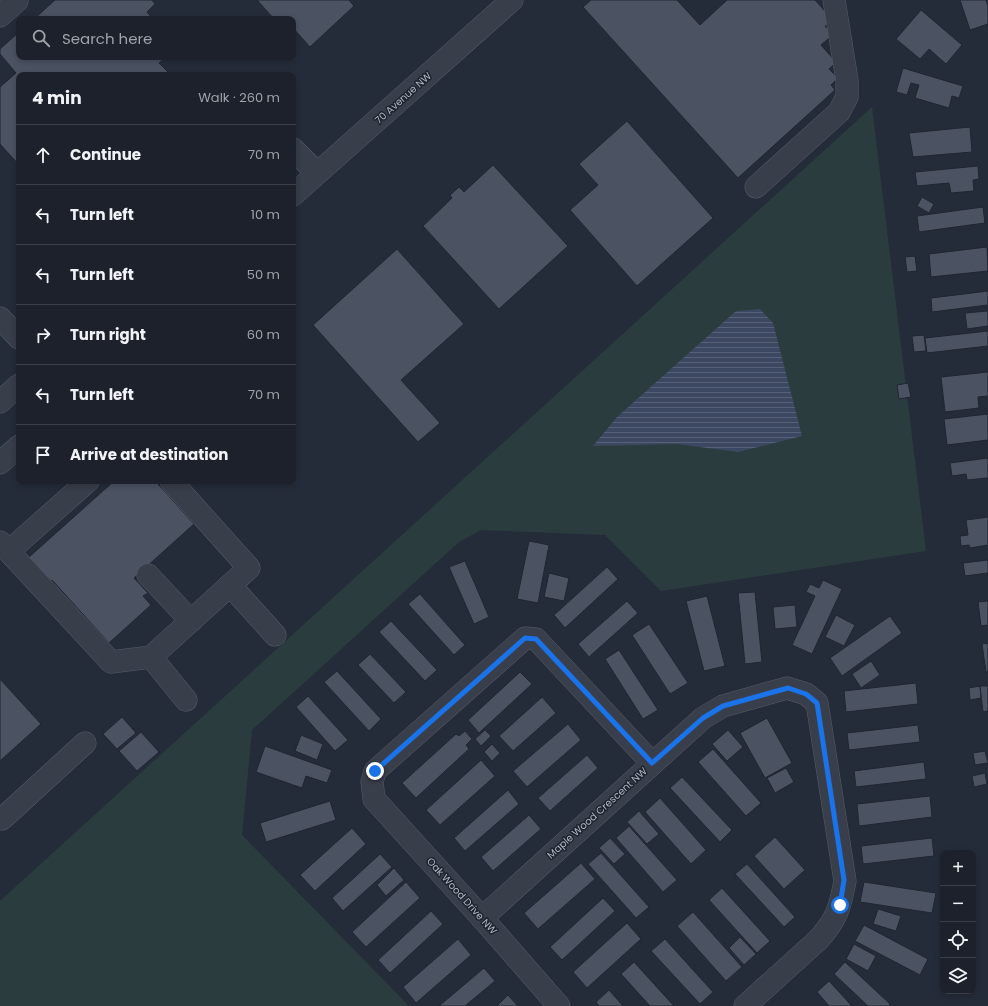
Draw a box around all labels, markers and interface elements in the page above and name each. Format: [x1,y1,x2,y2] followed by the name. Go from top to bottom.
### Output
[16,16,296,60] search box
[30,27,52,49] icon: search
[62,28,152,49] text: Search here
[371,68,435,127] street label: 70 Avenue NW
[32,86,82,110] text: 4 min
[198,88,280,107] text: Walk · 260 m
[32,144,54,166] icon: ahead
[70,144,141,165] text: Continue
[248,145,280,164] text: 70 m
[32,204,54,226] icon: left
[70,204,134,225] text: Turn left
[251,205,280,224] text: 10 m
[32,264,54,286] icon: left
[70,264,134,285] text: Turn left
[247,265,280,284] text: 50 m
[32,324,54,346] icon: right
[70,324,146,345] text: Turn right
[247,325,280,344] text: 60 m
[32,384,54,406] icon: left
[70,384,134,405] text: Turn left
[248,385,280,404] text: 70 m
[32,444,54,466] icon: arrive
[70,444,228,465] text: Arrive at destination
[366,762,384,780] route end
[544,764,651,862] street label: Maple Wood Crescent NW
[940,850,976,994] map controls
[940,850,976,886] button: +
[423,854,501,938] street label: Oak Wood Drive NW
[940,886,976,922] button: −
[831,896,849,914] route start
[940,922,976,958] button: locate
[940,958,976,994] button: layers

